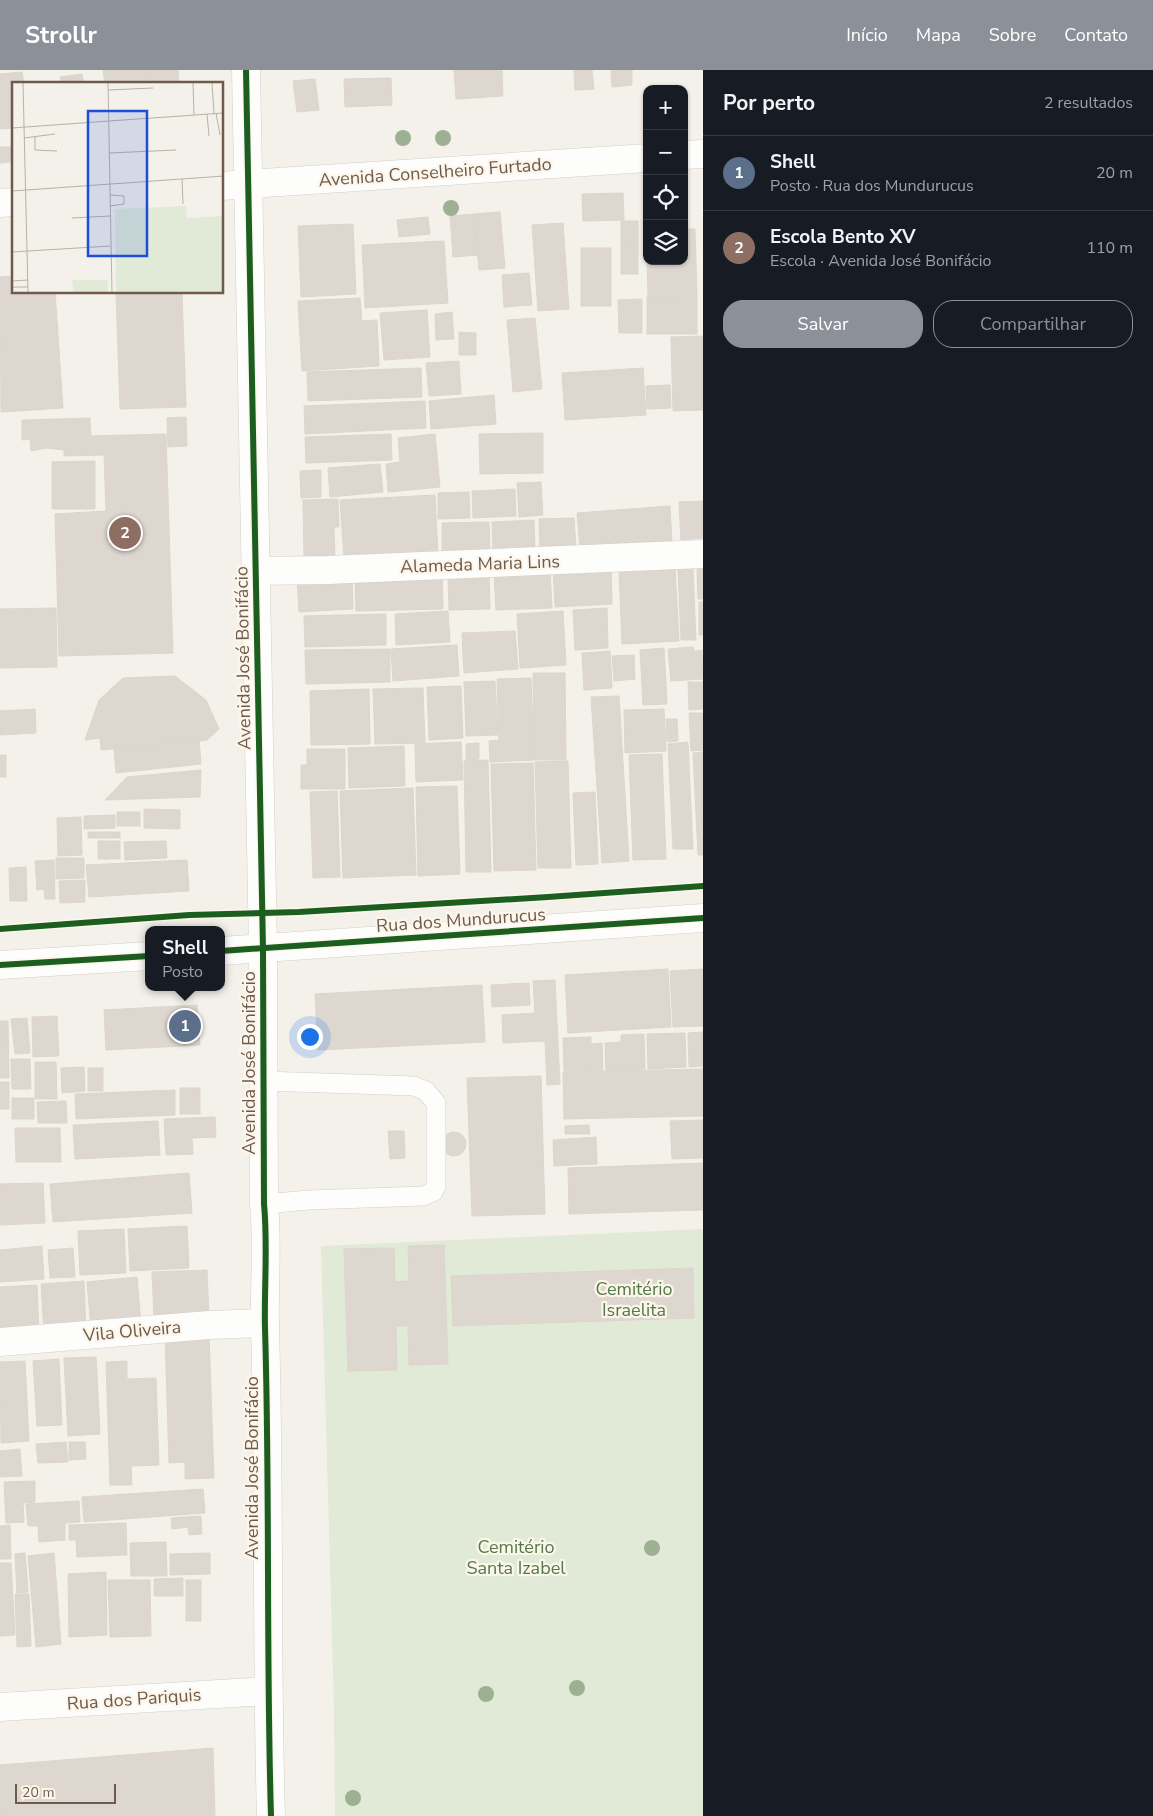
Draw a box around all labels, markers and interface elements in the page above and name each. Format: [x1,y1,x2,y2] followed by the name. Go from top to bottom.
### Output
[25,19,97,51] text: Strollr
[846,23,888,47] text: Início
[916,23,961,47] text: Mapa
[989,23,1036,47] text: Sobre
[1064,23,1128,47] text: Contato
[12,82,224,294] inset map
[643,85,688,265] map controls
[643,85,688,130] button: +
[723,89,815,117] text: Por perto
[1044,92,1133,114] text: 2 resultados
[643,130,688,175] button: −
[770,149,816,175] text: Shell
[318,152,552,192] street label: Avenida Conselheiro Furtado
[734,162,744,184] text: 1
[1096,162,1133,184] text: 20 m
[643,175,688,220] button: locate
[770,175,974,197] text: Posto · Rua dos Mundurucus
[643,220,688,265] button: layers
[770,224,916,250] text: Escola Bento XV
[734,237,744,259] text: 2
[1086,237,1133,259] text: 110 m
[770,250,991,272] text: Escola · Avenida José Bonifácio
[723,300,923,348] button: Salvar
[933,300,1133,348] button: Compartilhar
[109,514,141,552] pin: 2
[400,549,560,579] street label: Alameda Maria Lins
[229,566,257,750] street label: Avenida José Bonifácio
[375,902,547,938] street label: Rua dos Mundurucus
[145,926,225,991] popup
[162,935,208,961] text: Shell
[162,961,203,983] text: Posto
[237,971,261,1155] street label: Avenida José Bonifácio
[169,1007,201,1045] pin: 1
[297,1024,323,1050] your location
[595,1277,673,1322] park label: Cemitério Israelita
[81,1315,182,1347] street label: Vila Oliveira
[240,1376,264,1560] street label: Avenida José Bonifácio
[466,1535,566,1580] park label: Cemitério Santa Izabel
[66,1682,202,1716] street label: Rua dos Pariquis
[15,1781,116,1804] scale bar
[22,1783,54,1802] text: 20 m

